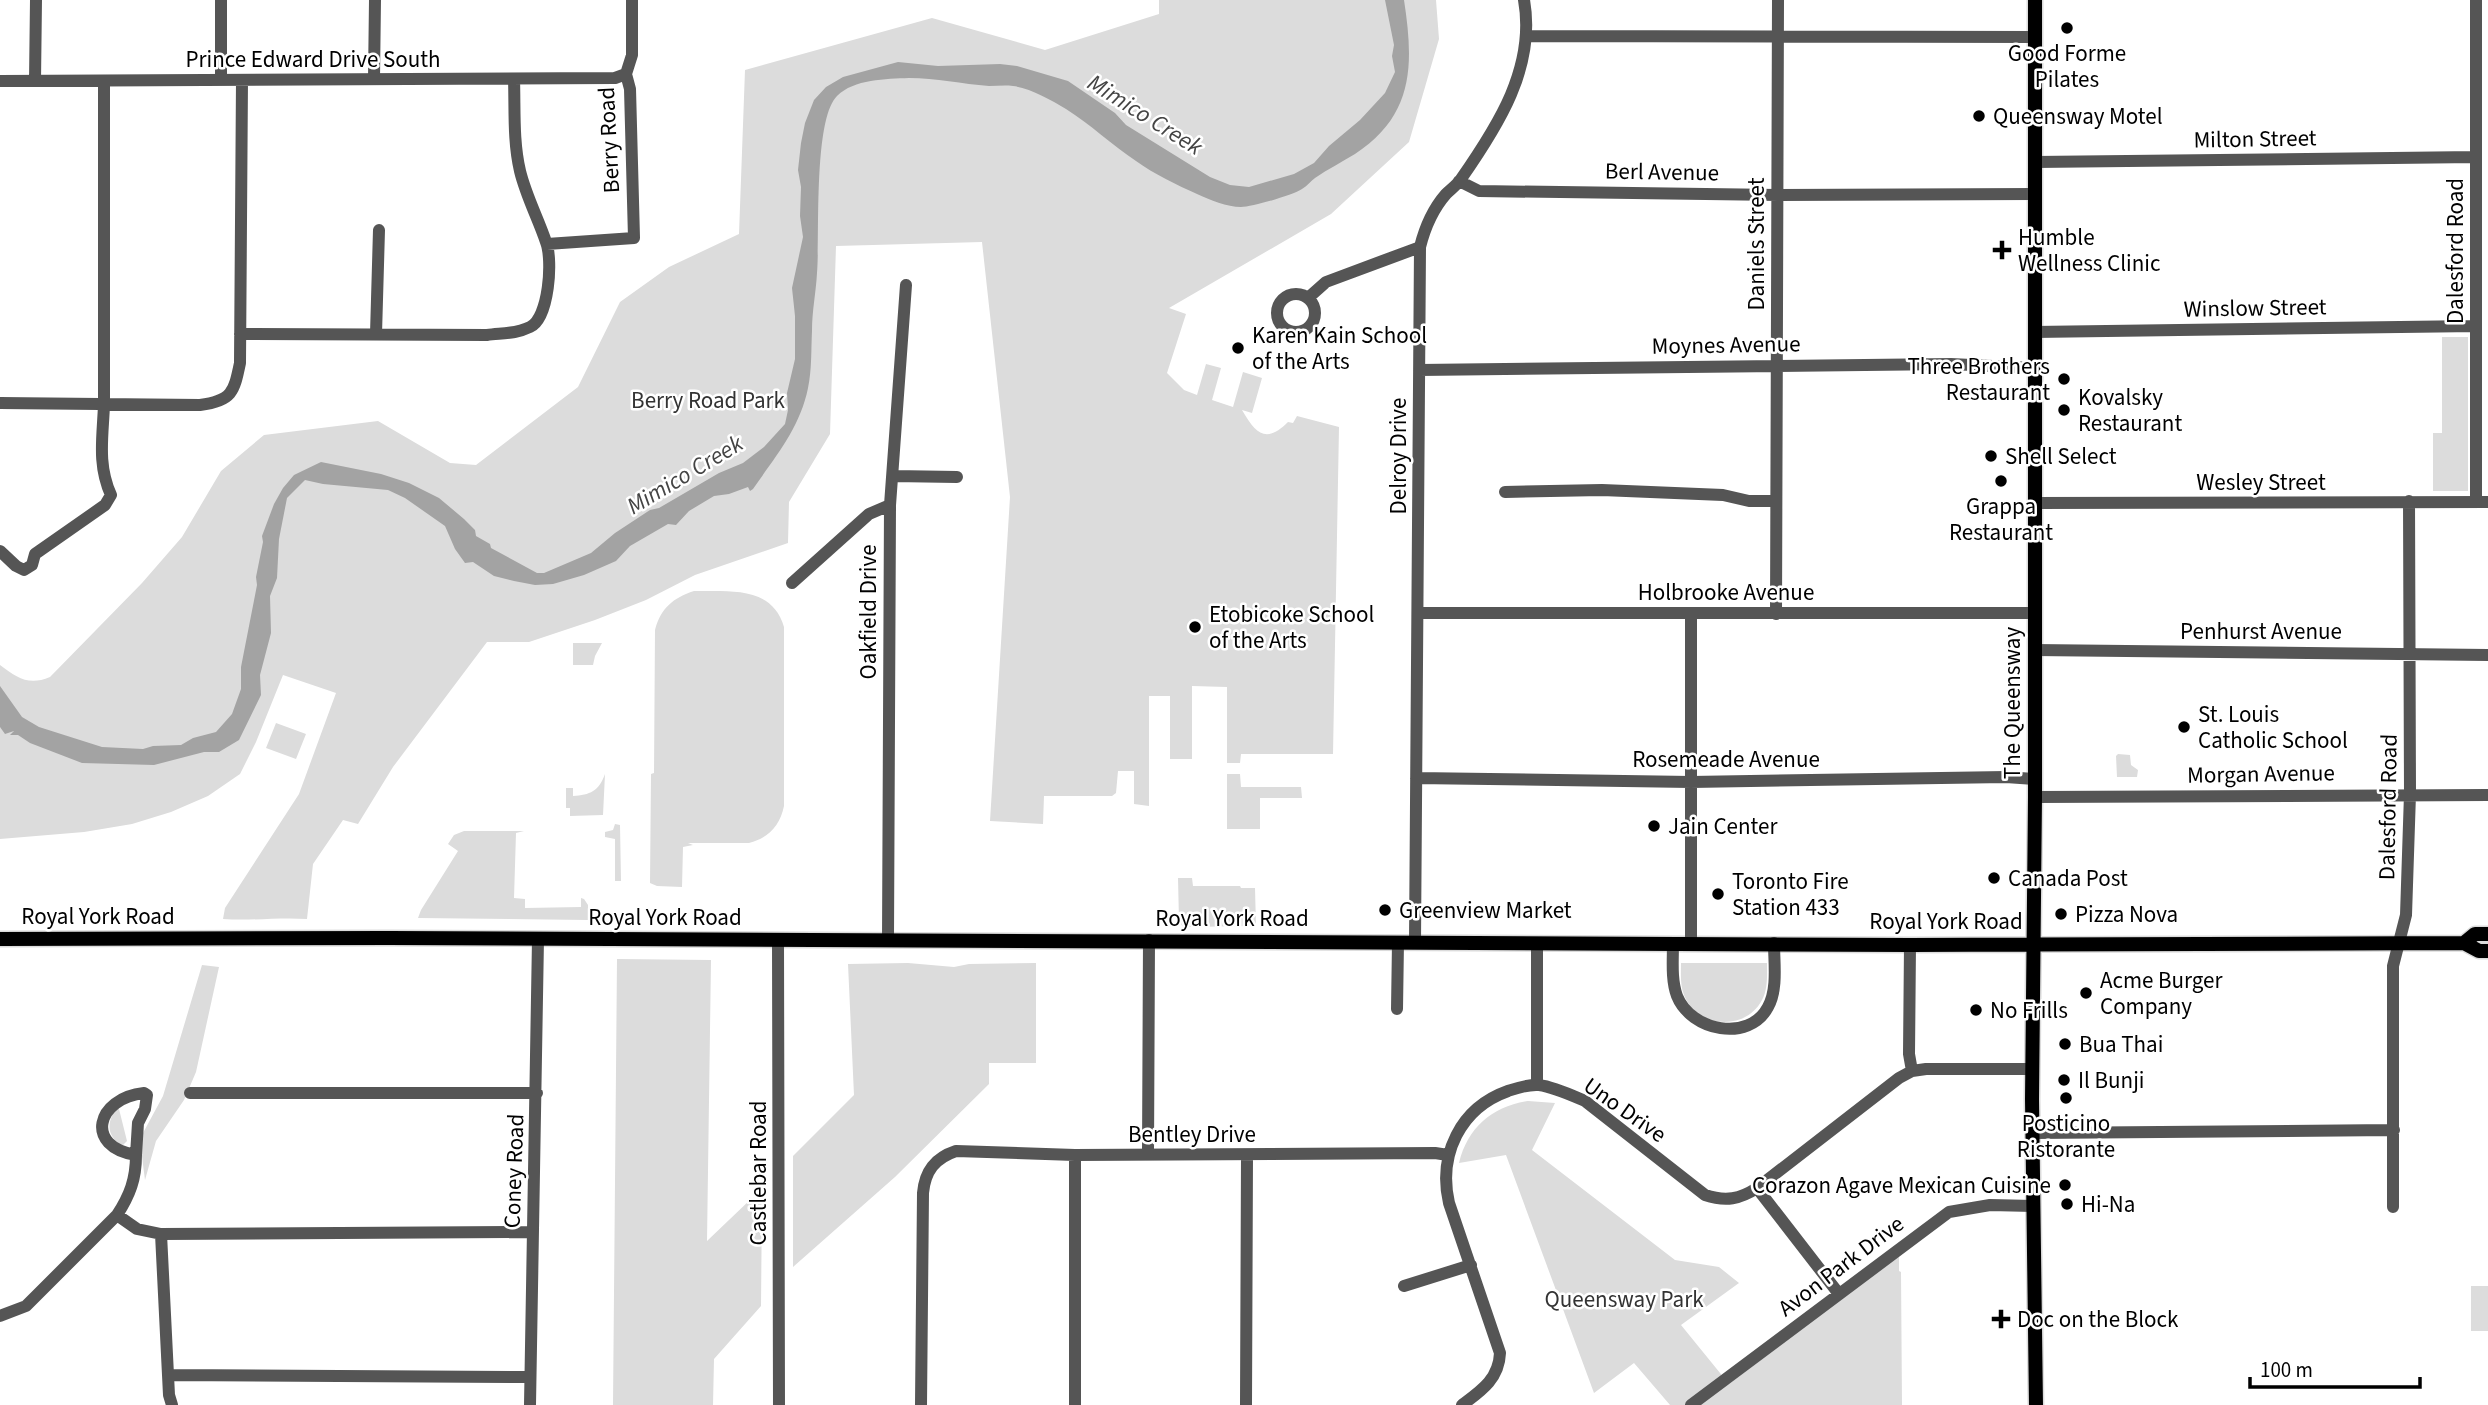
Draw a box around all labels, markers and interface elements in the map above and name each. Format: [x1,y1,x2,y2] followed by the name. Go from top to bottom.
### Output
[2059,20,2075,36] marker: Good Forme Pilates
[2008,37,2126,96] place label: Good Forme Pilates
[186,43,440,76] street label: Prince Edward Drive South
[1080,66,1210,165] water label: Mimico Creek
[590,86,628,194] street label: Berry Road
[1993,100,2163,133] place label: Queensway Motel
[1971,108,1987,124] marker: Queensway Motel
[2193,121,2317,157] street label: Milton Street
[1605,155,1719,189] street label: Berl Avenue
[1740,177,1773,311] street label: Daniels Street
[2439,178,2472,324] street label: Dalesford Road
[2018,221,2160,280] place label: Humble Wellness Clinic
[1992,240,2012,260] marker: Humble Wellness Clinic
[2183,290,2327,326] street label: Winslow Street
[1252,319,1427,378] place label: Karen Kain School of the Arts
[1651,327,1801,363] street label: Moynes Avenue
[1230,340,1246,356] marker: Karen Kain School of the Arts
[1907,350,2050,409] place label: Three Brothers Restaurant
[2056,371,2072,387] marker: Three Brothers Restaurant
[2078,381,2182,440] place label: Kovalsky Restaurant
[631,384,785,417] park label: Berry Road Park
[1382,398,1415,514] street label: Delroy Drive
[2056,402,2072,418] marker: Kovalsky Restaurant
[620,426,750,524] water label: Mimico Creek
[2005,440,2117,473] place label: Shell Select
[1983,448,1999,464] marker: Shell Select
[2196,466,2326,499] street label: Wesley Street
[1993,473,2009,489] marker: Grappa Restaurant
[1949,490,2053,549] place label: Grappa Restaurant
[852,544,885,680] street label: Oakfield Drive
[1638,576,1814,609] street label: Holbrooke Avenue
[1209,598,1374,657] place label: Etobicoke School of the Arts
[2180,615,2342,648] street label: Penhurst Avenue
[1187,619,1203,635] marker: Etobicoke School of the Arts
[1996,627,2029,779] street label: The Queensway
[2198,698,2348,757] place label: St. Louis Catholic School
[2176,719,2192,735] marker: St. Louis Catholic School
[2370,734,2406,880] street label: Dalesford Road
[1632,743,1820,776] street label: Rosemeade Avenue
[2187,756,2335,792] street label: Morgan Avenue
[1668,810,1778,843] place label: Jain Center
[1646,818,1662,834] marker: Jain Center
[2008,862,2128,895] place label: Canada Post
[1732,865,1849,924] place label: Toronto Fire Station 433
[1986,870,2002,886] marker: Canada Post
[1710,886,1726,902] marker: Toronto Fire Station 433
[1399,894,1572,927] place label: Greenview Market
[2075,898,2178,931] place label: Pizza Nova
[21,900,175,933] street label: Royal York Road
[588,901,742,934] street label: Royal York Road
[1155,902,1309,935] street label: Royal York Road
[1377,902,1393,918] marker: Greenview Market
[1869,905,2023,938] street label: Royal York Road
[2053,906,2069,922] marker: Pizza Nova
[2100,964,2224,1023] place label: Acme Burger Company
[2078,985,2094,1001] marker: Acme Burger Company
[1990,994,2068,1027] place label: No Frills
[1968,1002,1984,1018] marker: No Frills
[2079,1028,2163,1061] place label: Bua Thai
[2057,1036,2073,1052] marker: Bua Thai
[2078,1064,2144,1097] place label: Il Bunji
[1577,1069,1673,1151] street label: Uno Drive
[2056,1072,2072,1088] marker: Il Bunji
[2058,1090,2074,1106] marker: Posticino Ristorante
[742,1101,775,1245] street label: Castlebar Road
[2017,1107,2115,1166] place label: Posticino Ristorante
[496,1113,532,1229] street label: Coney Road
[1128,1118,1256,1151] street label: Bentley Drive
[1752,1169,2051,1202] place label: Corazon Agave Mexican Cuisine
[2057,1177,2073,1193] marker: Corazon Agave Mexican Cuisine
[2081,1188,2135,1221] place label: Hi-Na
[2059,1196,2075,1212] marker: Hi-Na
[1771,1208,1911,1324] street label: Avon Park Drive
[1544,1283,1704,1316] park label: Queensway Park
[2017,1303,2179,1336] place label: Doc on the Block
[1991,1309,2011,1329] marker: Doc on the Block
[2250,1346,2420,1390] scale bar
[2260,1355,2313,1385] text: 100 m

